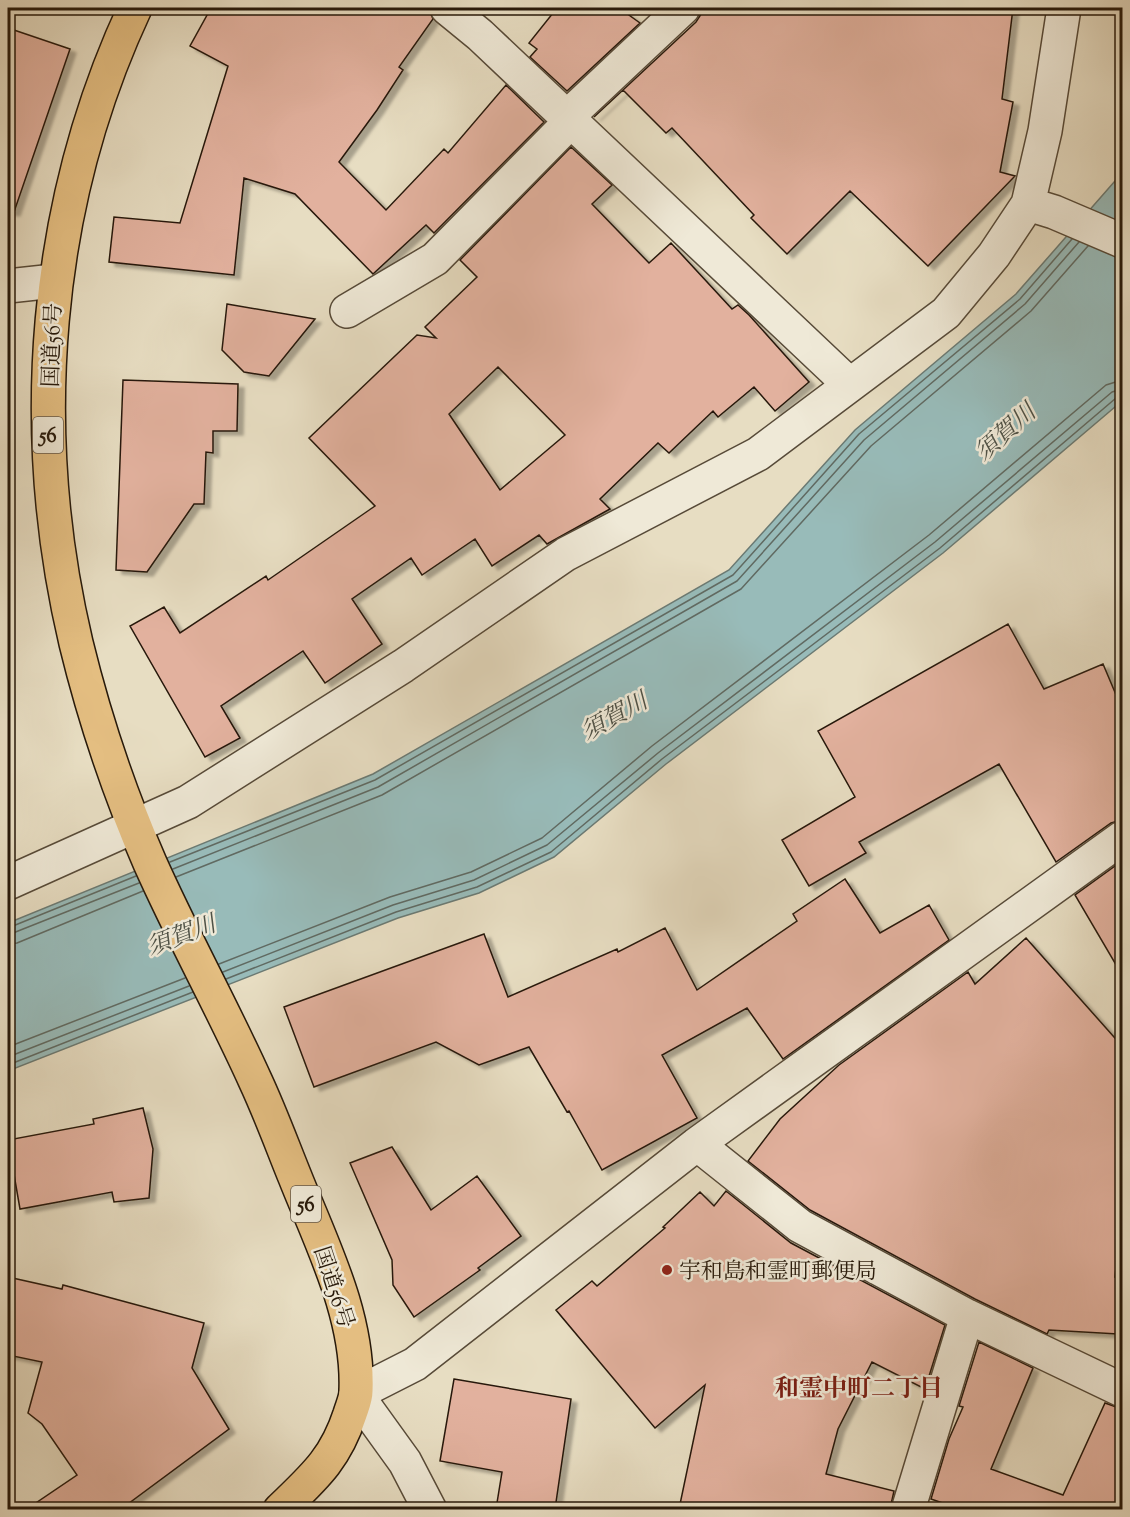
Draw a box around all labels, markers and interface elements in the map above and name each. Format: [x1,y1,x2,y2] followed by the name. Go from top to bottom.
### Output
[37,302,71,388] street label: 国道56号
[968,395,1047,470] water label: 須賀川
[33,417,63,453] road number: 56
[575,684,657,750] water label: 須賀川
[142,907,224,966] water label: 須賀川
[291,1186,321,1222] road number: 56
[304,1243,360,1333] street label: 国道56号
[679,1257,877,1289] place label: 宇和島和霊町郵便局
[660,1263,674,1277] marker: 宇和島和霊町郵便局
[775,1373,943,1407] district label: 和霊中町二丁目

